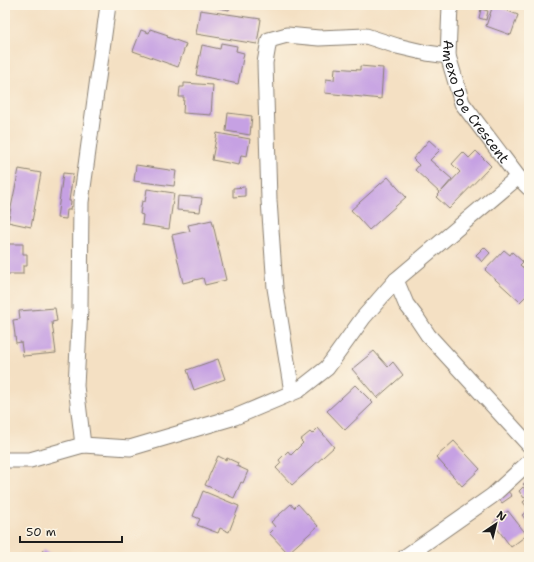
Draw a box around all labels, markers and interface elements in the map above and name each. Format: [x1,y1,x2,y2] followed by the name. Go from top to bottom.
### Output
[439,39,513,167] street label: Amexo Doe Crescent
[476,504,516,544] north arrow
[494,508,510,525] text: N
[20,518,122,544] scale bar
[26,524,56,540] text: 50 m

